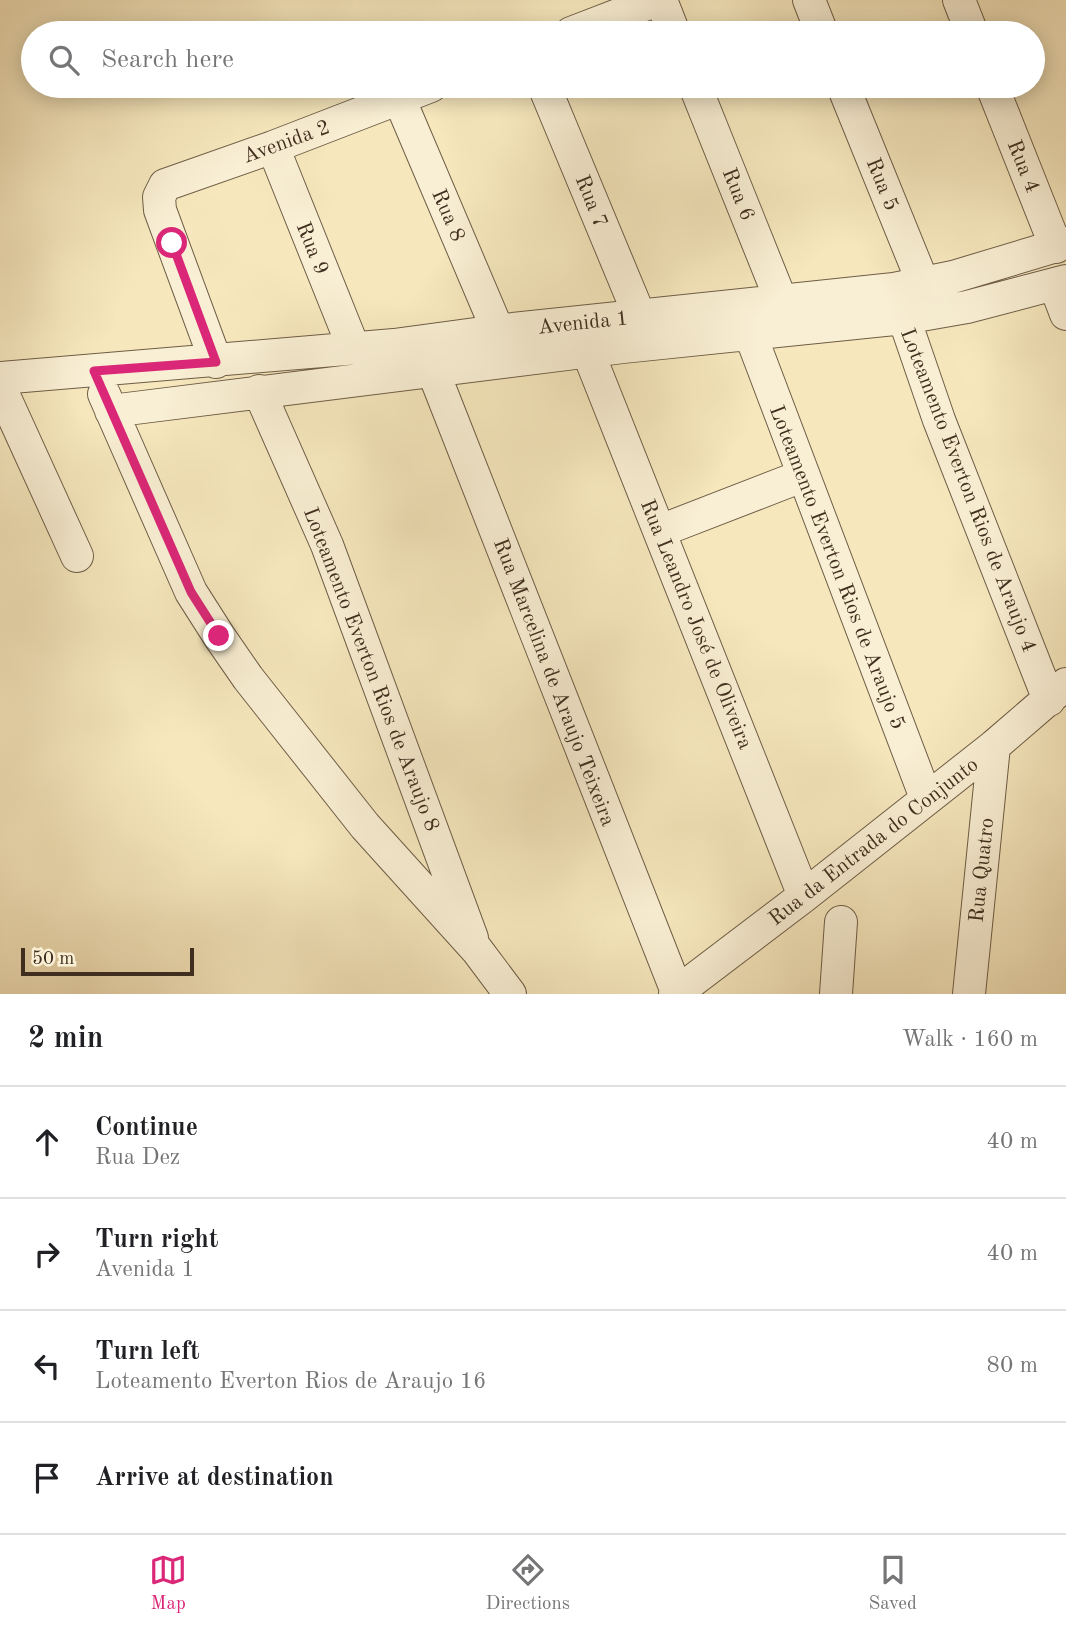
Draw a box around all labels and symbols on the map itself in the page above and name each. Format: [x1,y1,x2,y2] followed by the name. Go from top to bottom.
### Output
[240,117,333,168] street label: Avenida 2
[1003,137,1043,196] street label: Rua 4
[862,155,902,214] street label: Rua 5
[718,165,758,224] street label: Rua 6
[571,172,611,231] street label: Rua 7
[427,186,468,245] street label: Rua 8
[292,219,332,278] street label: Rua 9
[156,227,187,258] route start
[537,308,629,339] street label: Avenida 1
[896,326,1039,655] street label: Loteamento Everton Rios de Araujo 4
[765,403,908,732] street label: Loteamento Everton Rios de Araujo 5
[636,497,755,752] street label: Rua Leandro José de Oliveira
[299,505,442,834] street label: Loteamento Everton Rios de Araujo 8
[489,536,618,829] street label: Rua Marcelina de Araujo Teixeira
[203,620,234,651] route end
[765,754,983,930] street label: Rua da Entrada do Conjunto
[967,817,998,924] street label: Rua Quatro
[21,945,194,977] scale bar

